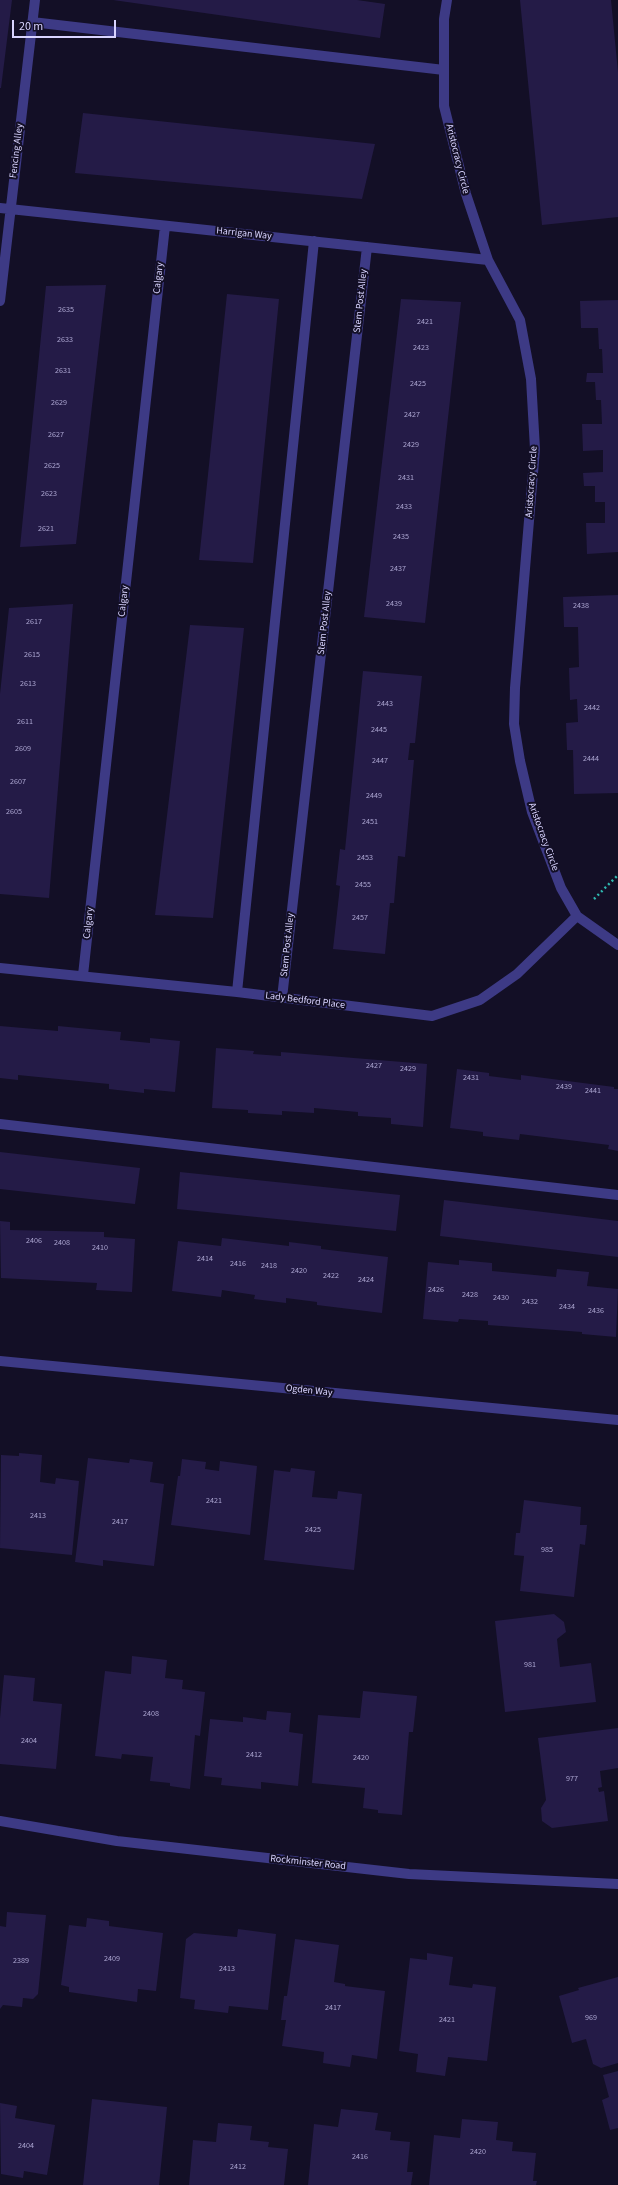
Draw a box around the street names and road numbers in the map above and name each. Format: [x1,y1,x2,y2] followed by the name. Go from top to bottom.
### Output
[8,123,26,179] street label: Fencing Alley
[442,123,472,195] street label: Aristocracy Circle
[216,225,272,243] street label: Harrigan Way
[151,262,167,294] street label: Calgary
[352,269,370,333] street label: Stem Post Alley
[524,446,540,518] street label: Aristocracy Circle
[116,585,132,617] street label: Calgary
[316,591,334,655] street label: Stem Post Alley
[525,801,561,873] street label: Aristocracy Circle
[81,907,97,939] street label: Calgary
[279,913,297,977] street label: Stem Post Alley
[264,990,346,1012] street label: Lady Bedford Place
[285,1383,333,1399] street label: Ogden Way
[270,1853,346,1873] street label: Rockminster Road

